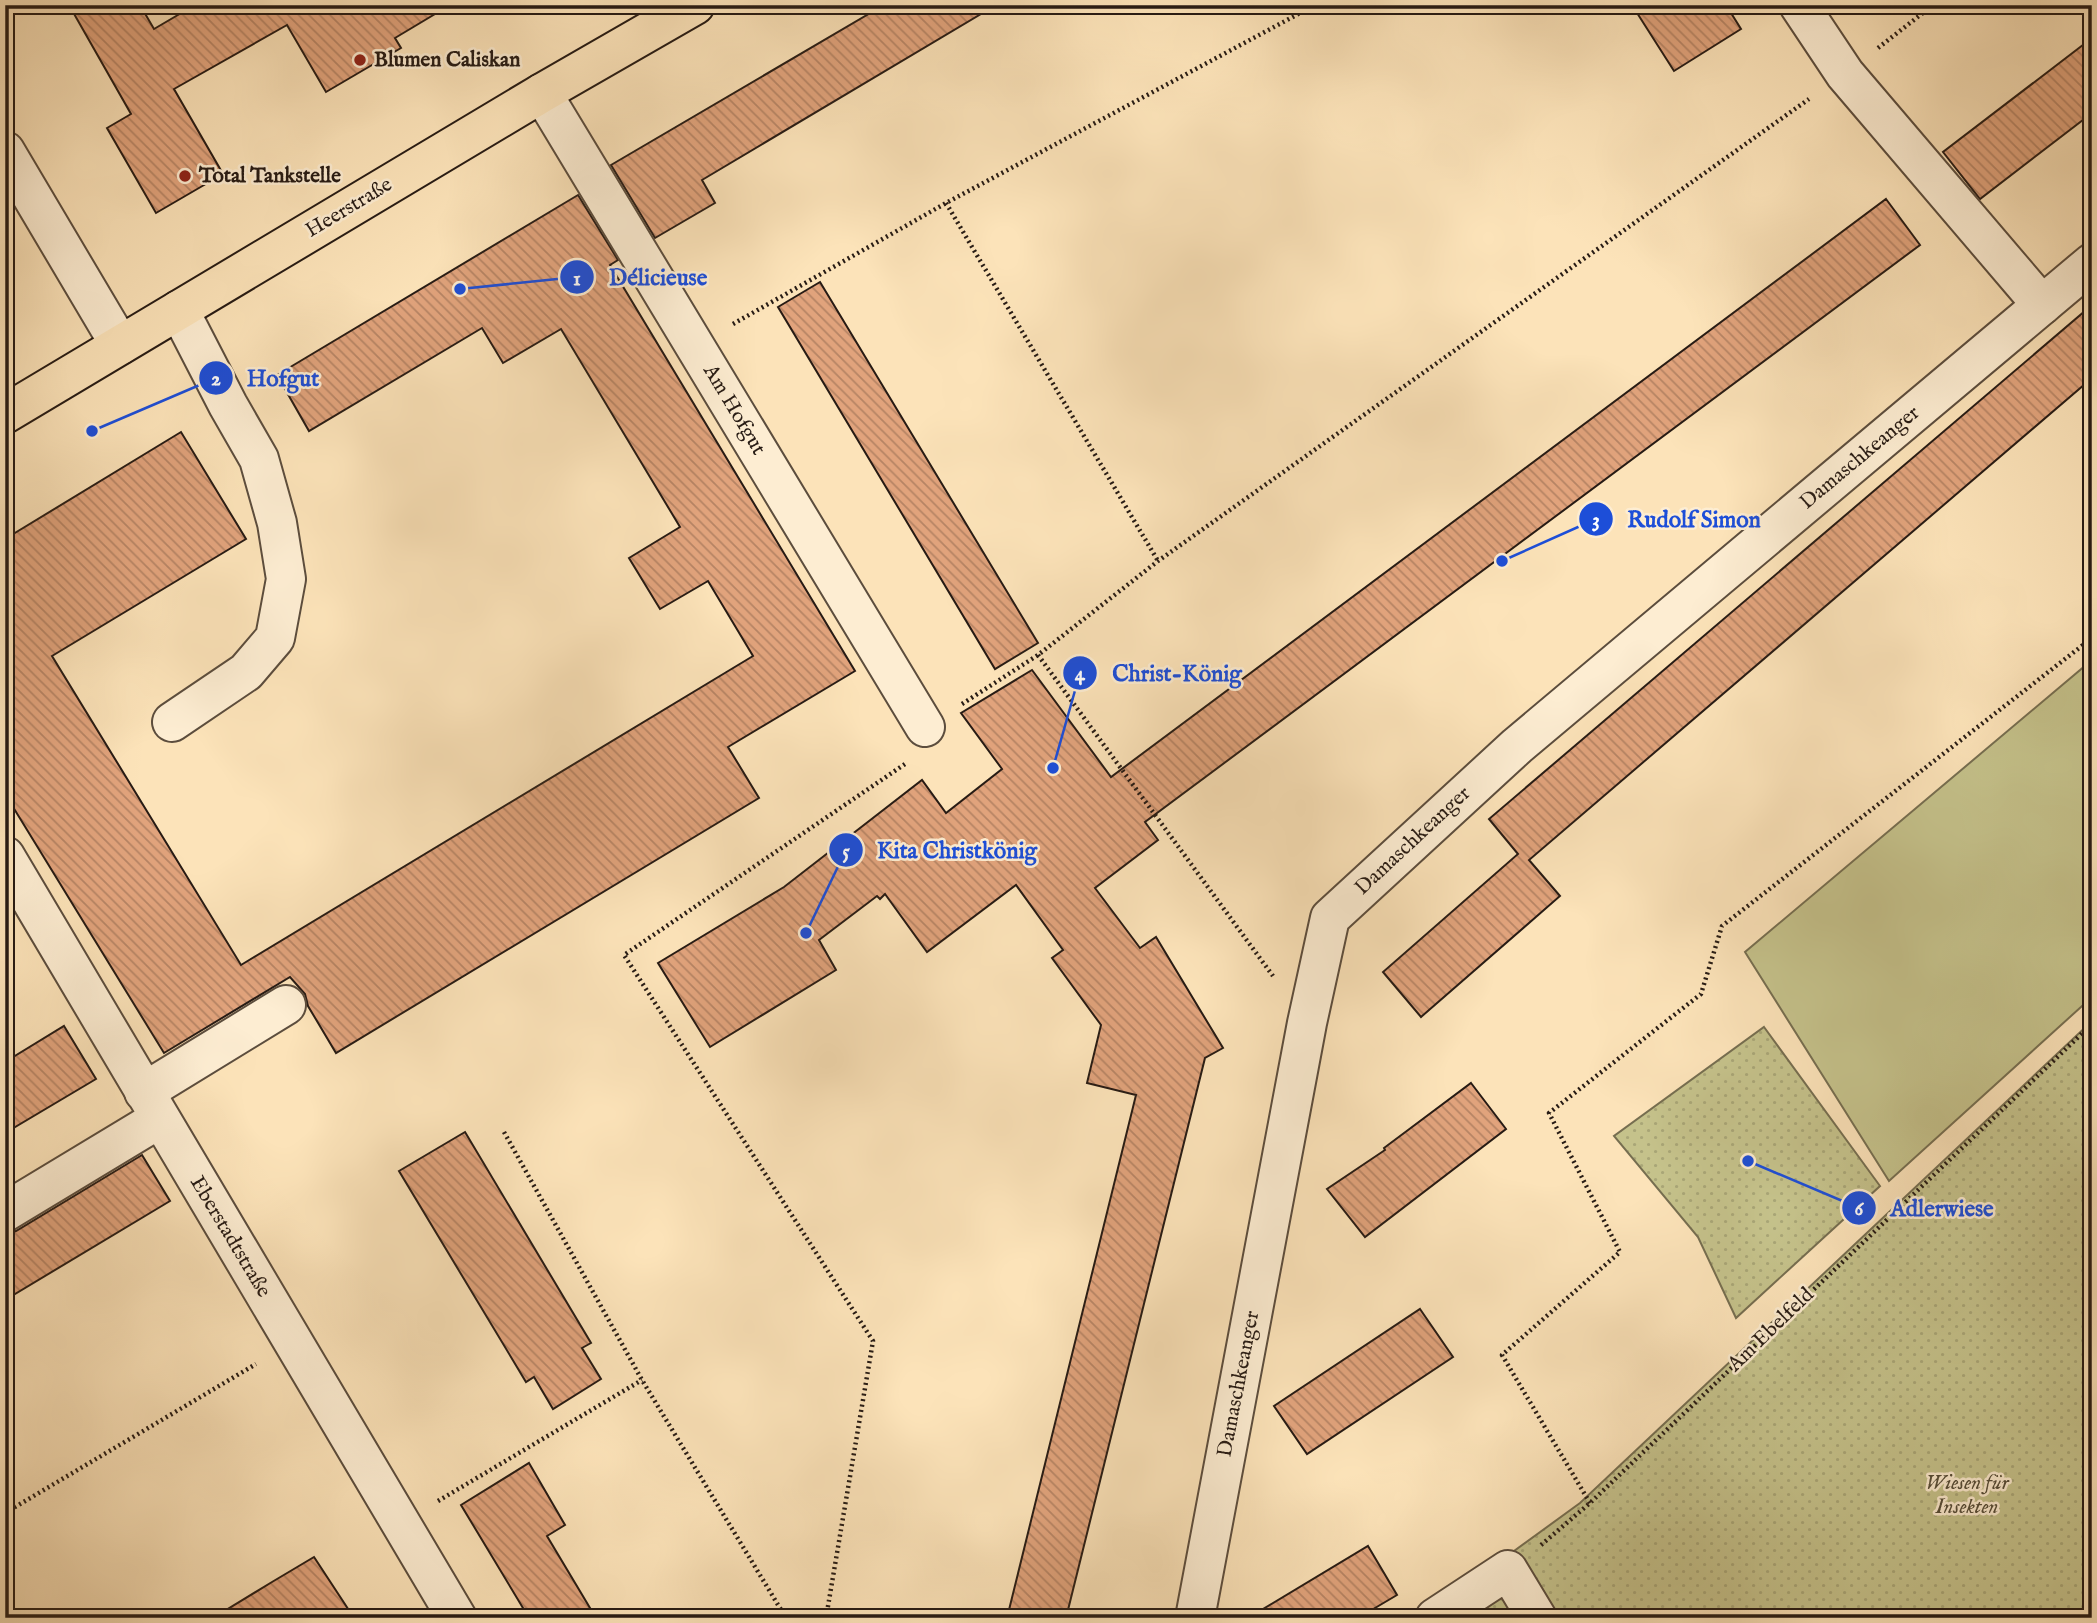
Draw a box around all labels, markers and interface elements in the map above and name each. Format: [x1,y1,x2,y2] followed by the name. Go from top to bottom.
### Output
[374,47,520,74] place label: Blumen Caliskan
[352,52,368,68] marker: Blumen Caliskan
[198,163,341,190] place label: Total Tankstelle
[177,168,193,184] marker: Total Tankstelle
[301,171,398,244] street label: Heerstraße
[560,255,721,299] callout: Délicieuse
[609,264,708,293] text: Délicieuse
[573,266,581,293] text: 1
[198,356,334,400] callout: Hofgut
[696,359,772,460] street label: Am Hofgut
[247,365,319,394] text: Hofgut
[211,366,221,393] text: 2
[1794,400,1926,516] street label: Damaschkeanger
[1579,497,1775,541] callout: Rudolf Simon
[1627,506,1762,535] text: Rudolf Simon
[1592,507,1600,534] text: 3
[1063,651,1256,695] callout: Christ-König
[1112,660,1243,689] text: Christ-König
[1075,661,1086,688] text: 4
[1349,780,1477,902] street label: Damaschkeanger
[828,828,1052,872] callout: Kita Christkönig
[877,837,1039,866] text: Kita Christkönig
[842,839,850,866] text: 5
[183,1171,277,1303] street label: Eberstadtstraße
[1841,1186,2008,1230] callout: Adlerwiese
[1889,1195,1994,1224] text: Adlerwiese
[1855,1196,1865,1223] text: 6
[1721,1281,1821,1379] street label: Am Ebelfeld
[1212,1308,1266,1459] street label: Damaschkeanger
[1925,1470,2010,1521] park label: Wiesen für Insekten

